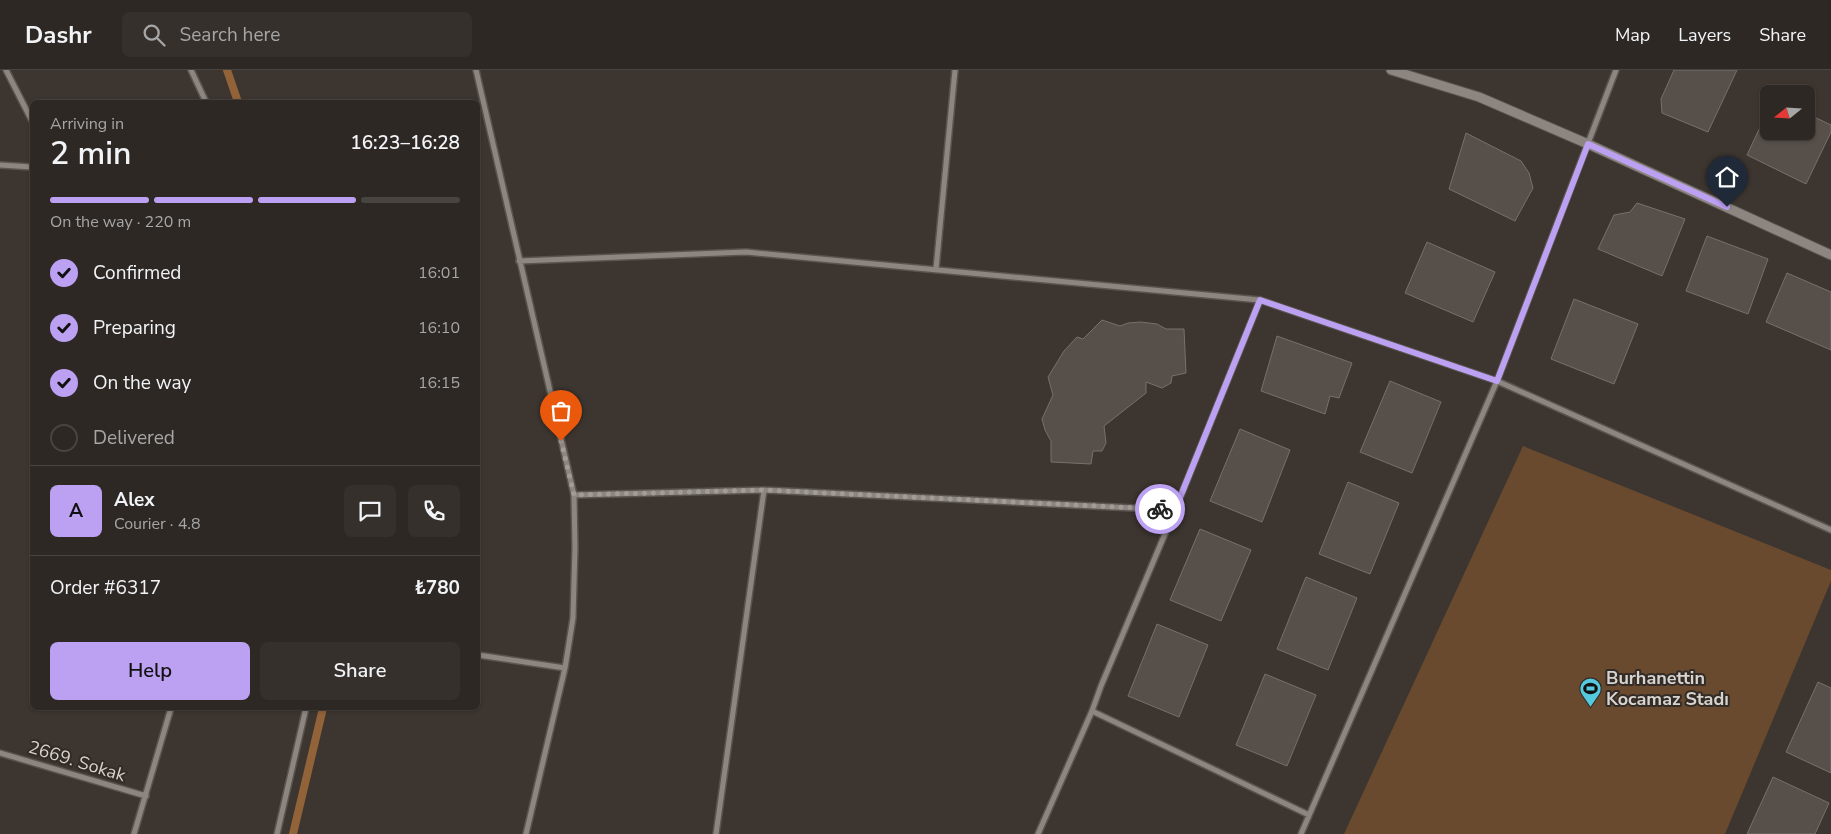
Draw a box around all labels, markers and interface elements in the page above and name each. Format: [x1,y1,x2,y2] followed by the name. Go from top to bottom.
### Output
[122,12,472,57] search box
[25,19,92,51] text: Dashr
[140,21,168,49] icon: search
[180,22,280,48] text: Search here
[1615,23,1650,47] text: Map
[1678,23,1731,47] text: Layers
[1759,23,1806,47] text: Share
[1760,85,1815,140] north arrow
[1760,85,1815,140] map controls
[50,113,124,135] text: Arriving in
[350,130,460,156] text: 16:23–16:28
[50,132,132,175] text: 2 min
[1706,156,1748,207] pin
[1713,163,1741,191] icon: home
[50,211,191,233] text: On the way · 220 m
[50,259,78,287] icon: check
[93,260,181,286] text: Confirmed
[418,262,460,284] text: 16:01
[50,314,78,342] icon: check
[93,315,176,341] text: Preparing
[418,317,460,339] text: 16:10
[50,369,78,397] icon: check
[93,370,191,396] text: On the way
[418,372,460,394] text: 16:15
[540,390,582,441] pin
[547,397,575,425] icon: bag
[93,425,175,451] text: Delivered
[1135,484,1185,534] courier
[344,485,396,537] button: chat
[408,485,460,537] button: phone
[114,487,155,513] text: Alex
[1146,495,1174,523] icon: bike
[69,498,83,524] text: A
[114,513,200,535] text: Courier · 4.8
[50,575,161,601] text: Order #6317
[414,575,460,601] text: ₺780
[50,642,250,700] button: Help
[260,642,460,700] button: Share
[1606,666,1729,711] place label: Burhanettin Kocamaz Stadı
[1578,676,1602,707] sports icon: Burhanettin Kocamaz Stadı
[25,735,129,787] street label: 2669. Sokak

